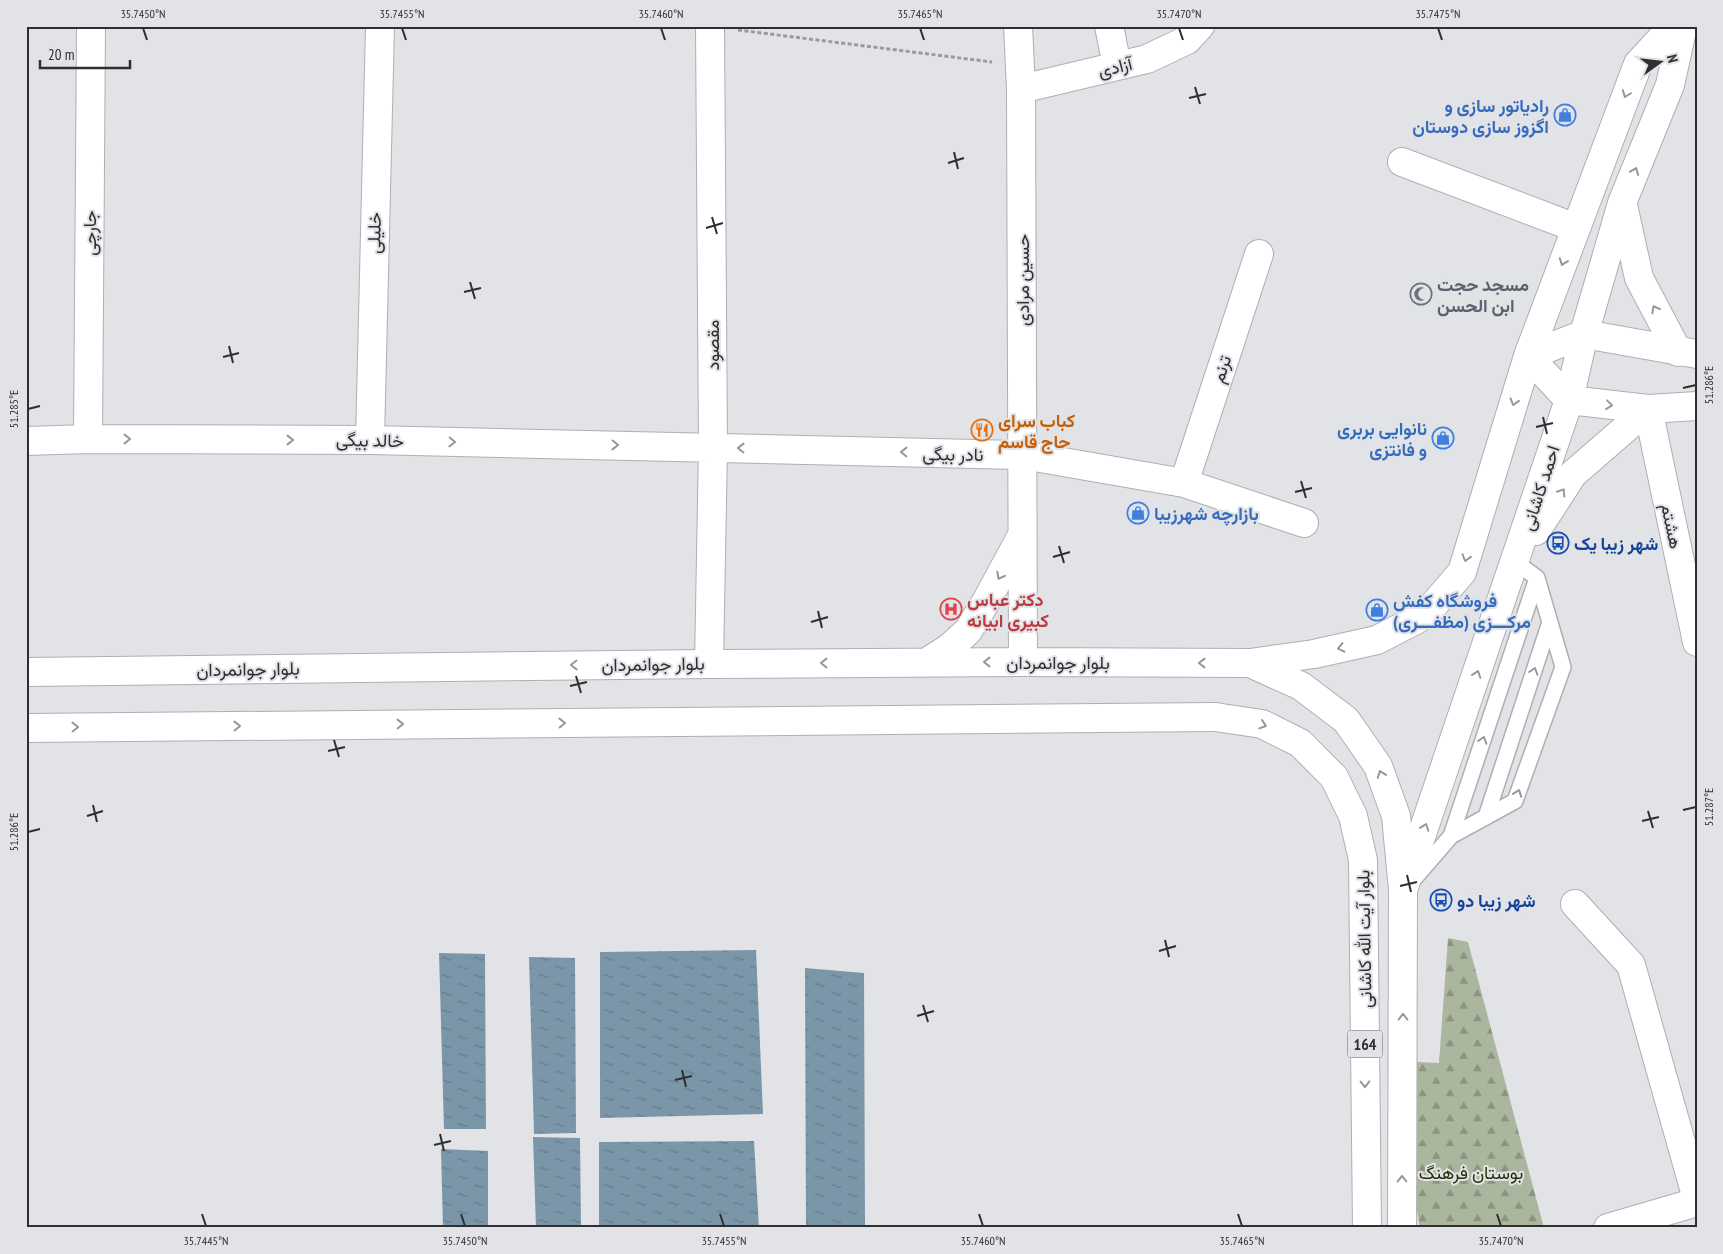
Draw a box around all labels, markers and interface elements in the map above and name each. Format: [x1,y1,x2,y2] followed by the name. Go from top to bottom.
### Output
[120,6,166,21] text: 35.7450°N
[379,6,425,21] text: 35.7455°N
[638,6,684,21] text: 35.7460°N
[897,6,943,21] text: 35.7465°N
[1156,6,1202,21] text: 35.7470°N
[1415,6,1461,21] text: 35.7475°N
[40,38,130,70] scale bar
[1636,38,1686,88] north arrow
[48,45,74,64] text: 20 m
[1095,51,1136,82] street label: آزادی
[1663,53,1682,65] text: N
[1622,89,1632,98] one-way arrow
[1412,94,1549,138] place label: رادیاتور سازی و اگزوز سازی دوستان
[1553,103,1577,127] shop icon: رادیاتور سازی و اگزوز سازی دوستان
[1629,167,1639,176] one-way arrow
[78,210,102,256] street label: جارچی
[362,212,386,254] street label: خلیلی
[1011,234,1034,326] street label: حسین مرادی
[1559,258,1569,266] one-way arrow
[1437,273,1529,317] place label: مسجد حجت ابن الحسن
[1409,282,1433,306] mosque icon: مسجد حجت ابن الحسن
[1651,305,1661,314] one-way arrow
[701,320,724,370] street label: مقصود
[1206,352,1237,386] street label: ترنم
[1701,366,1716,404] text: 51.286°E
[6,390,21,428] text: 51.285°E
[1509,398,1519,406] one-way arrow
[1605,399,1613,410] one-way arrow
[998,409,1075,454] place label: کباب سرای حاج قاسم
[1337,417,1427,461] place label: نانوایی بربری و فانتزی
[970,418,994,442] restaurant icon: کباب سرای حاج قاسم
[1431,426,1455,450] shop icon: نانوایی بربری و فانتزی
[336,428,404,452] street label: خالد بیگی
[124,434,132,444] one-way arrow
[286,435,294,445] one-way arrow
[449,436,457,447] one-way arrow
[612,440,619,450] one-way arrow
[922,442,984,466] street label: نادر بیگی
[1515,442,1565,534] street label: احمد کاشانی
[737,443,745,453] one-way arrow
[900,447,908,458] one-way arrow
[1555,488,1565,497] one-way arrow
[1126,501,1150,525] shop icon: بازارچه شهرزیبا
[1655,501,1688,551] street label: هشتم
[1154,502,1259,526] place label: بازارچه شهرزیبا
[1546,531,1570,555] bus stop icon: شهر زیبا یک
[1574,532,1658,555] place label: شهر زیبا یک
[1462,553,1472,562] one-way arrow
[996,571,1006,580] one-way arrow
[967,588,1049,632] place label: دکتر عباس کبیری ابیانه
[1393,589,1531,633] place label: فروشگاه کفش مرکـــزی (مظفـــری)
[939,597,963,621] hospital icon: دکتر عباس کبیری ابیانه
[1365,598,1389,622] shop icon: فروشگاه کفش مرکـــزی (مظفـــری)
[1336,642,1345,653] one-way arrow
[1006,651,1110,674] street label: بلوار جوانمردان
[601,652,705,676] street label: بلوار جوانمردان
[196,657,300,681] street label: بلوار جوانمردان
[982,657,990,667] one-way arrow
[820,658,828,668] one-way arrow
[1197,658,1205,668] one-way arrow
[570,660,578,670] one-way arrow
[1528,667,1538,675] one-way arrow
[1472,670,1482,678] one-way arrow
[559,718,567,728] one-way arrow
[396,719,404,730] one-way arrow
[1258,720,1267,730] one-way arrow
[234,721,242,731] one-way arrow
[72,722,79,732] one-way arrow
[1477,736,1487,744] one-way arrow
[1377,771,1387,779] one-way arrow
[1701,788,1716,826] text: 51.287°E
[1512,789,1522,797] one-way arrow
[6,813,21,851] text: 51.286°E
[1419,824,1429,832] one-way arrow
[1351,870,1377,1008] street label: بلوار آیت الله کاشانی
[1429,888,1453,912] bus stop icon: شهر زیبا دو
[1457,889,1536,912] place label: شهر زیبا دو
[1398,1012,1408,1020] one-way arrow
[1348,1030,1382,1058] road number: 164
[1360,1080,1371,1088] one-way arrow
[1419,1161,1523,1184] park label: بوستان فرهنگ
[1397,1175,1407,1182] one-way arrow
[183,1233,229,1248] text: 35.7445°N
[442,1233,488,1248] text: 35.7450°N
[701,1233,747,1248] text: 35.7455°N
[960,1233,1006,1248] text: 35.7460°N
[1219,1233,1265,1248] text: 35.7465°N
[1478,1233,1524,1248] text: 35.7470°N

